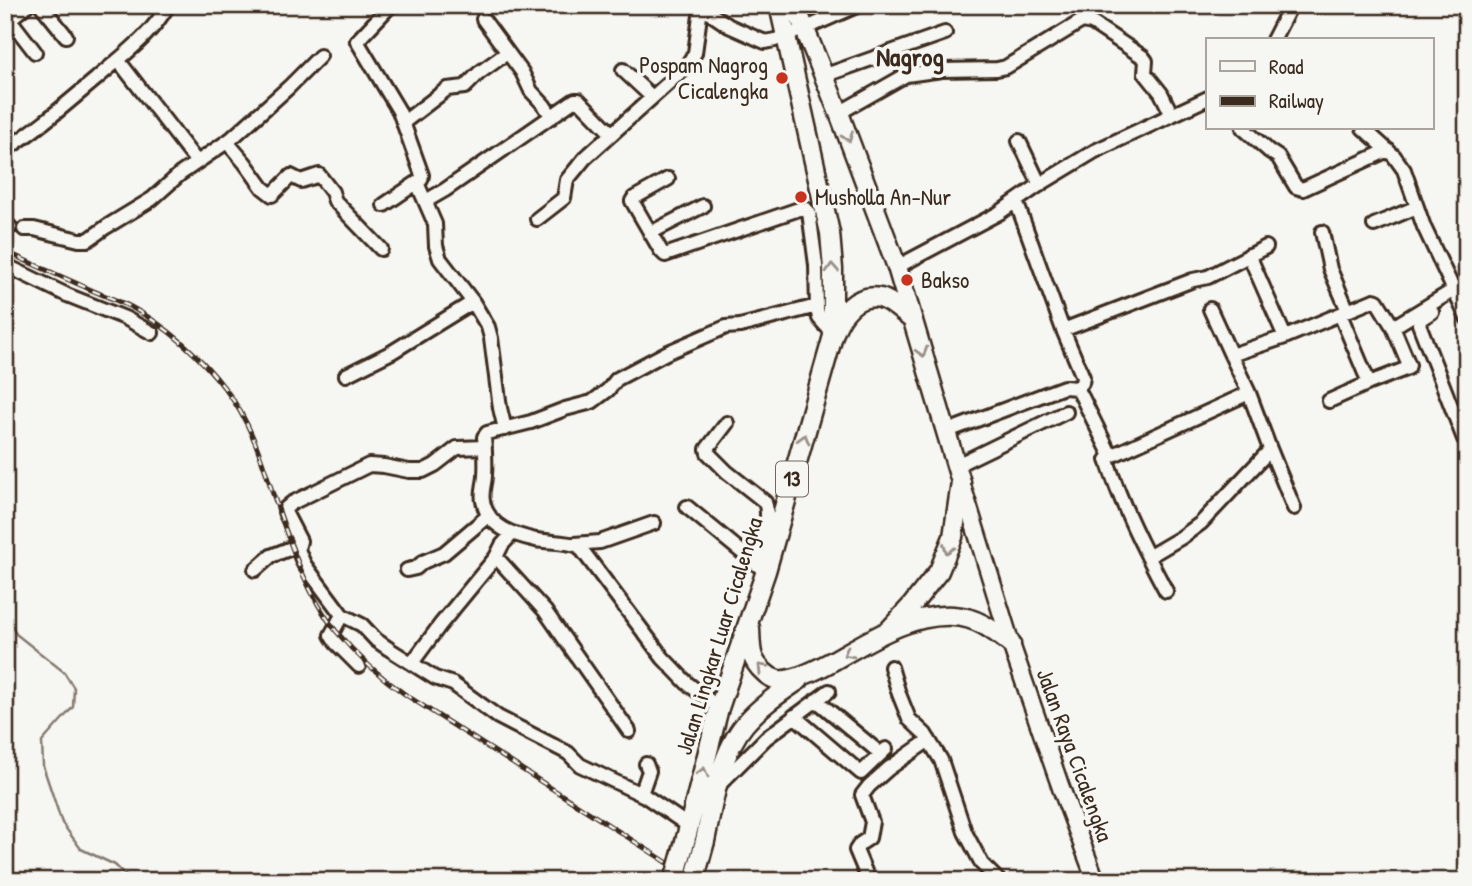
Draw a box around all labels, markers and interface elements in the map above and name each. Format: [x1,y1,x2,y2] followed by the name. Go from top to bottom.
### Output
[1206,38,1434,130] legend
[876,39,944,75] district label: Nagrog
[639,49,768,106] place label: Pospam Nagrog Cicalengka
[1269,52,1303,81] text: Road
[774,70,790,86] marker: Pospam Nagrog Cicalengka
[1269,86,1324,115] text: Railway
[840,131,854,143] one-way arrow
[815,181,951,212] place label: Musholla An-Nur
[793,189,809,205] marker: Musholla An-Nur
[825,262,840,273] one-way arrow
[921,264,969,295] place label: Bakso
[899,272,915,288] marker: Bakso
[914,346,929,358] one-way arrow
[795,433,810,445] one-way arrow
[776,462,808,496] road number: 13
[668,513,769,758] street label: Jalan Lingkar Luar Cicalengka
[942,543,956,555] one-way arrow
[843,644,855,658] one-way arrow
[758,664,770,677] one-way arrow
[1030,664,1121,846] street label: Jalan Raya Cicalengka
[694,766,709,778] one-way arrow

